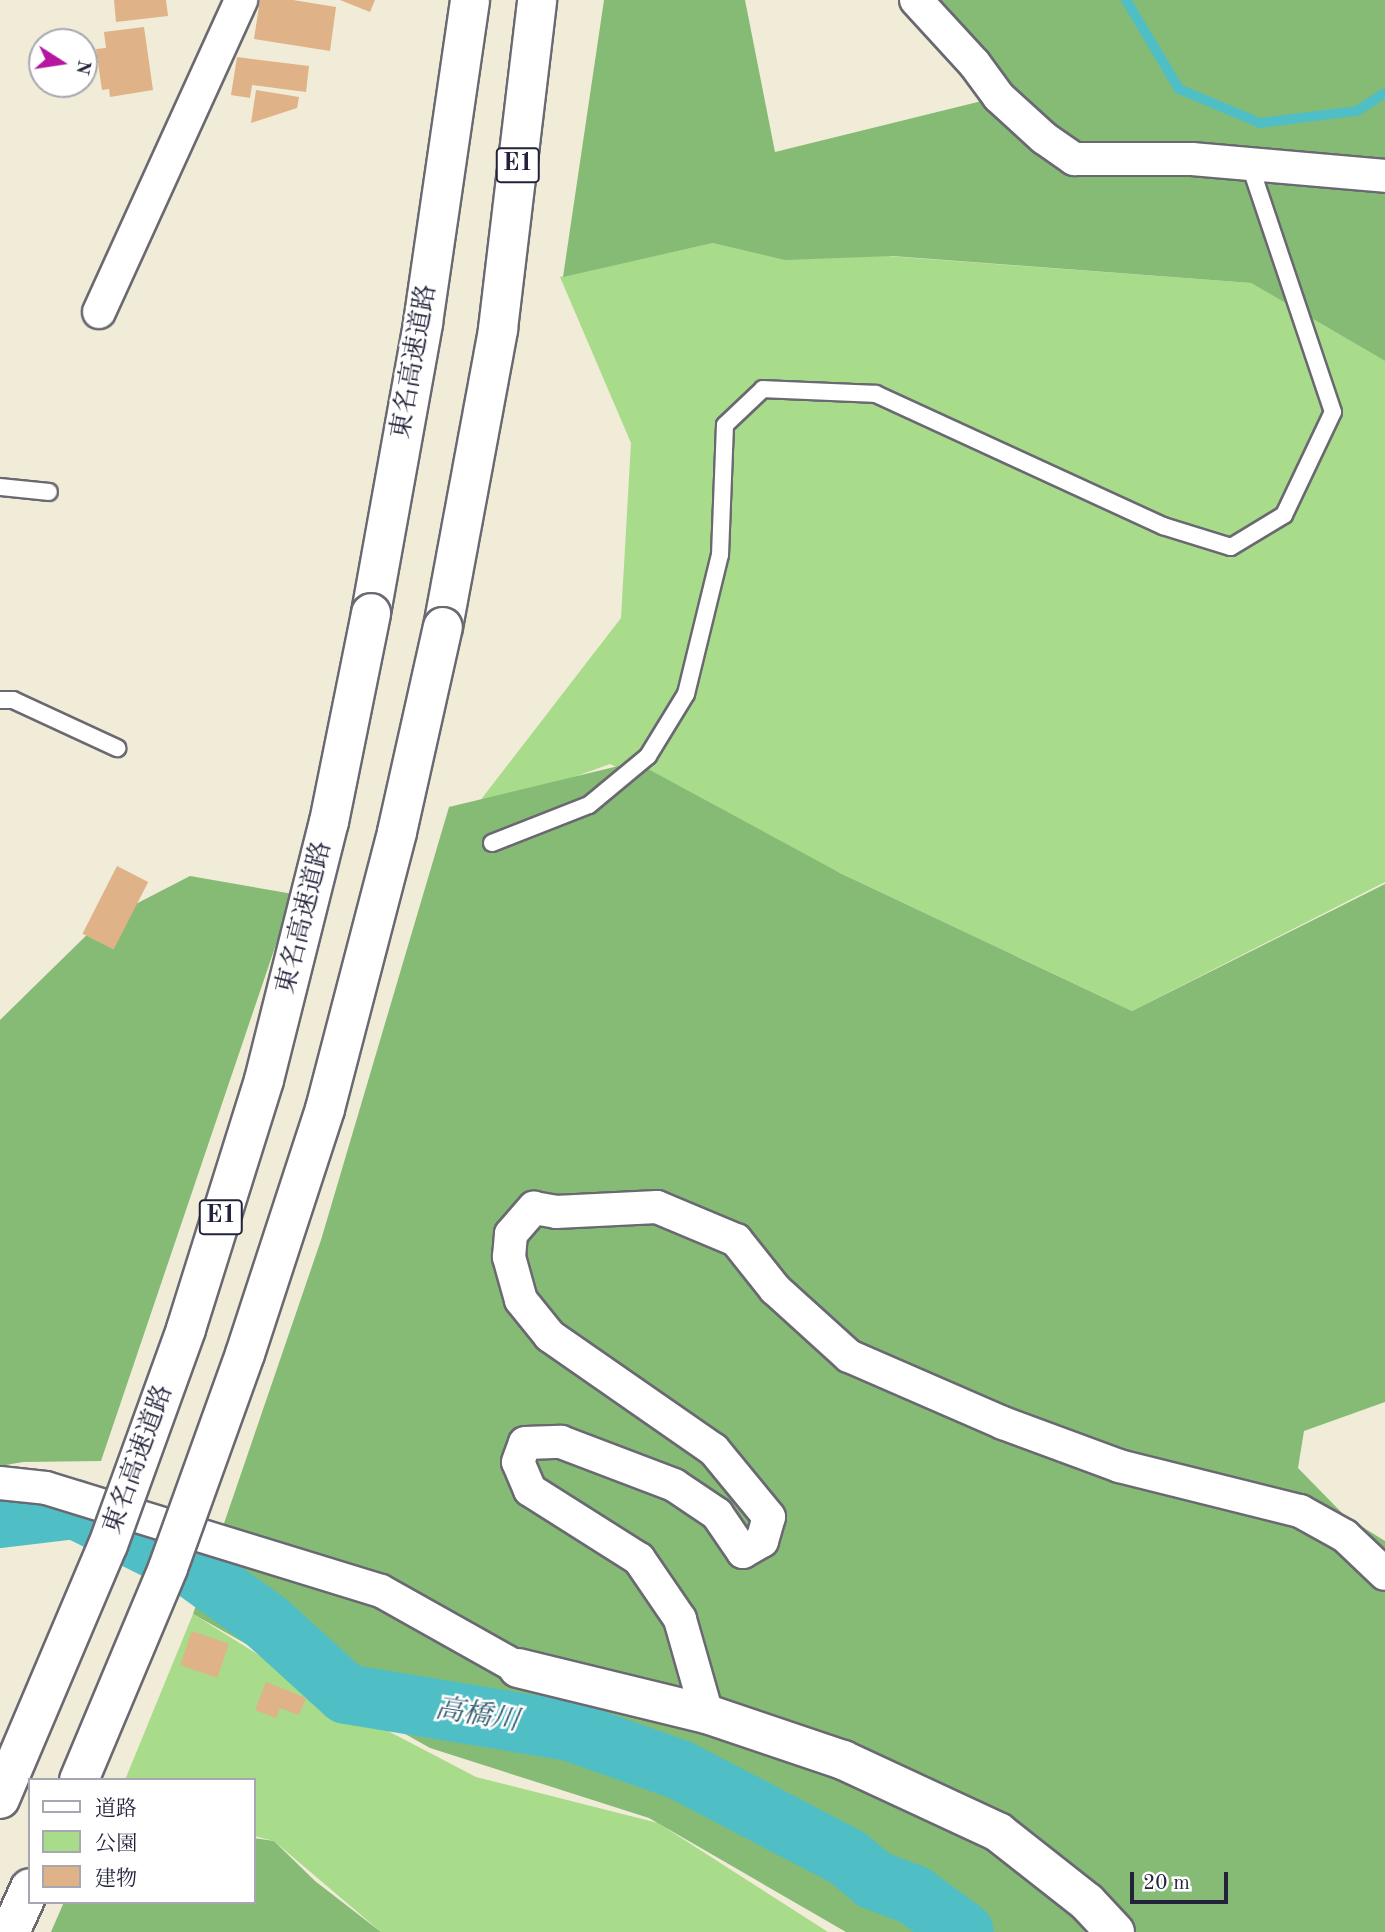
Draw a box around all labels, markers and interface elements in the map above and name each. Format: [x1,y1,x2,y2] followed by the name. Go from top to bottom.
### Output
[28,28,98,98] north arrow
[71,58,93,76] text: N
[495,145,541,186] road number: E1
[386,282,444,442] street label: 東名高速道路
[271,839,339,997] street label: 東名高速道路
[198,1196,244,1238] road number: E1
[98,1381,180,1539] street label: 東名高速道路
[433,1693,521,1739] water label: 高橋川
[28,1778,256,1904] legend
[95,1799,137,1820] text: 道路
[95,1834,137,1855] text: 公園
[1133,1858,1231,1902] scale bar
[95,1869,137,1890] text: 建物
[1143,1873,1190,1894] text: 20 m

